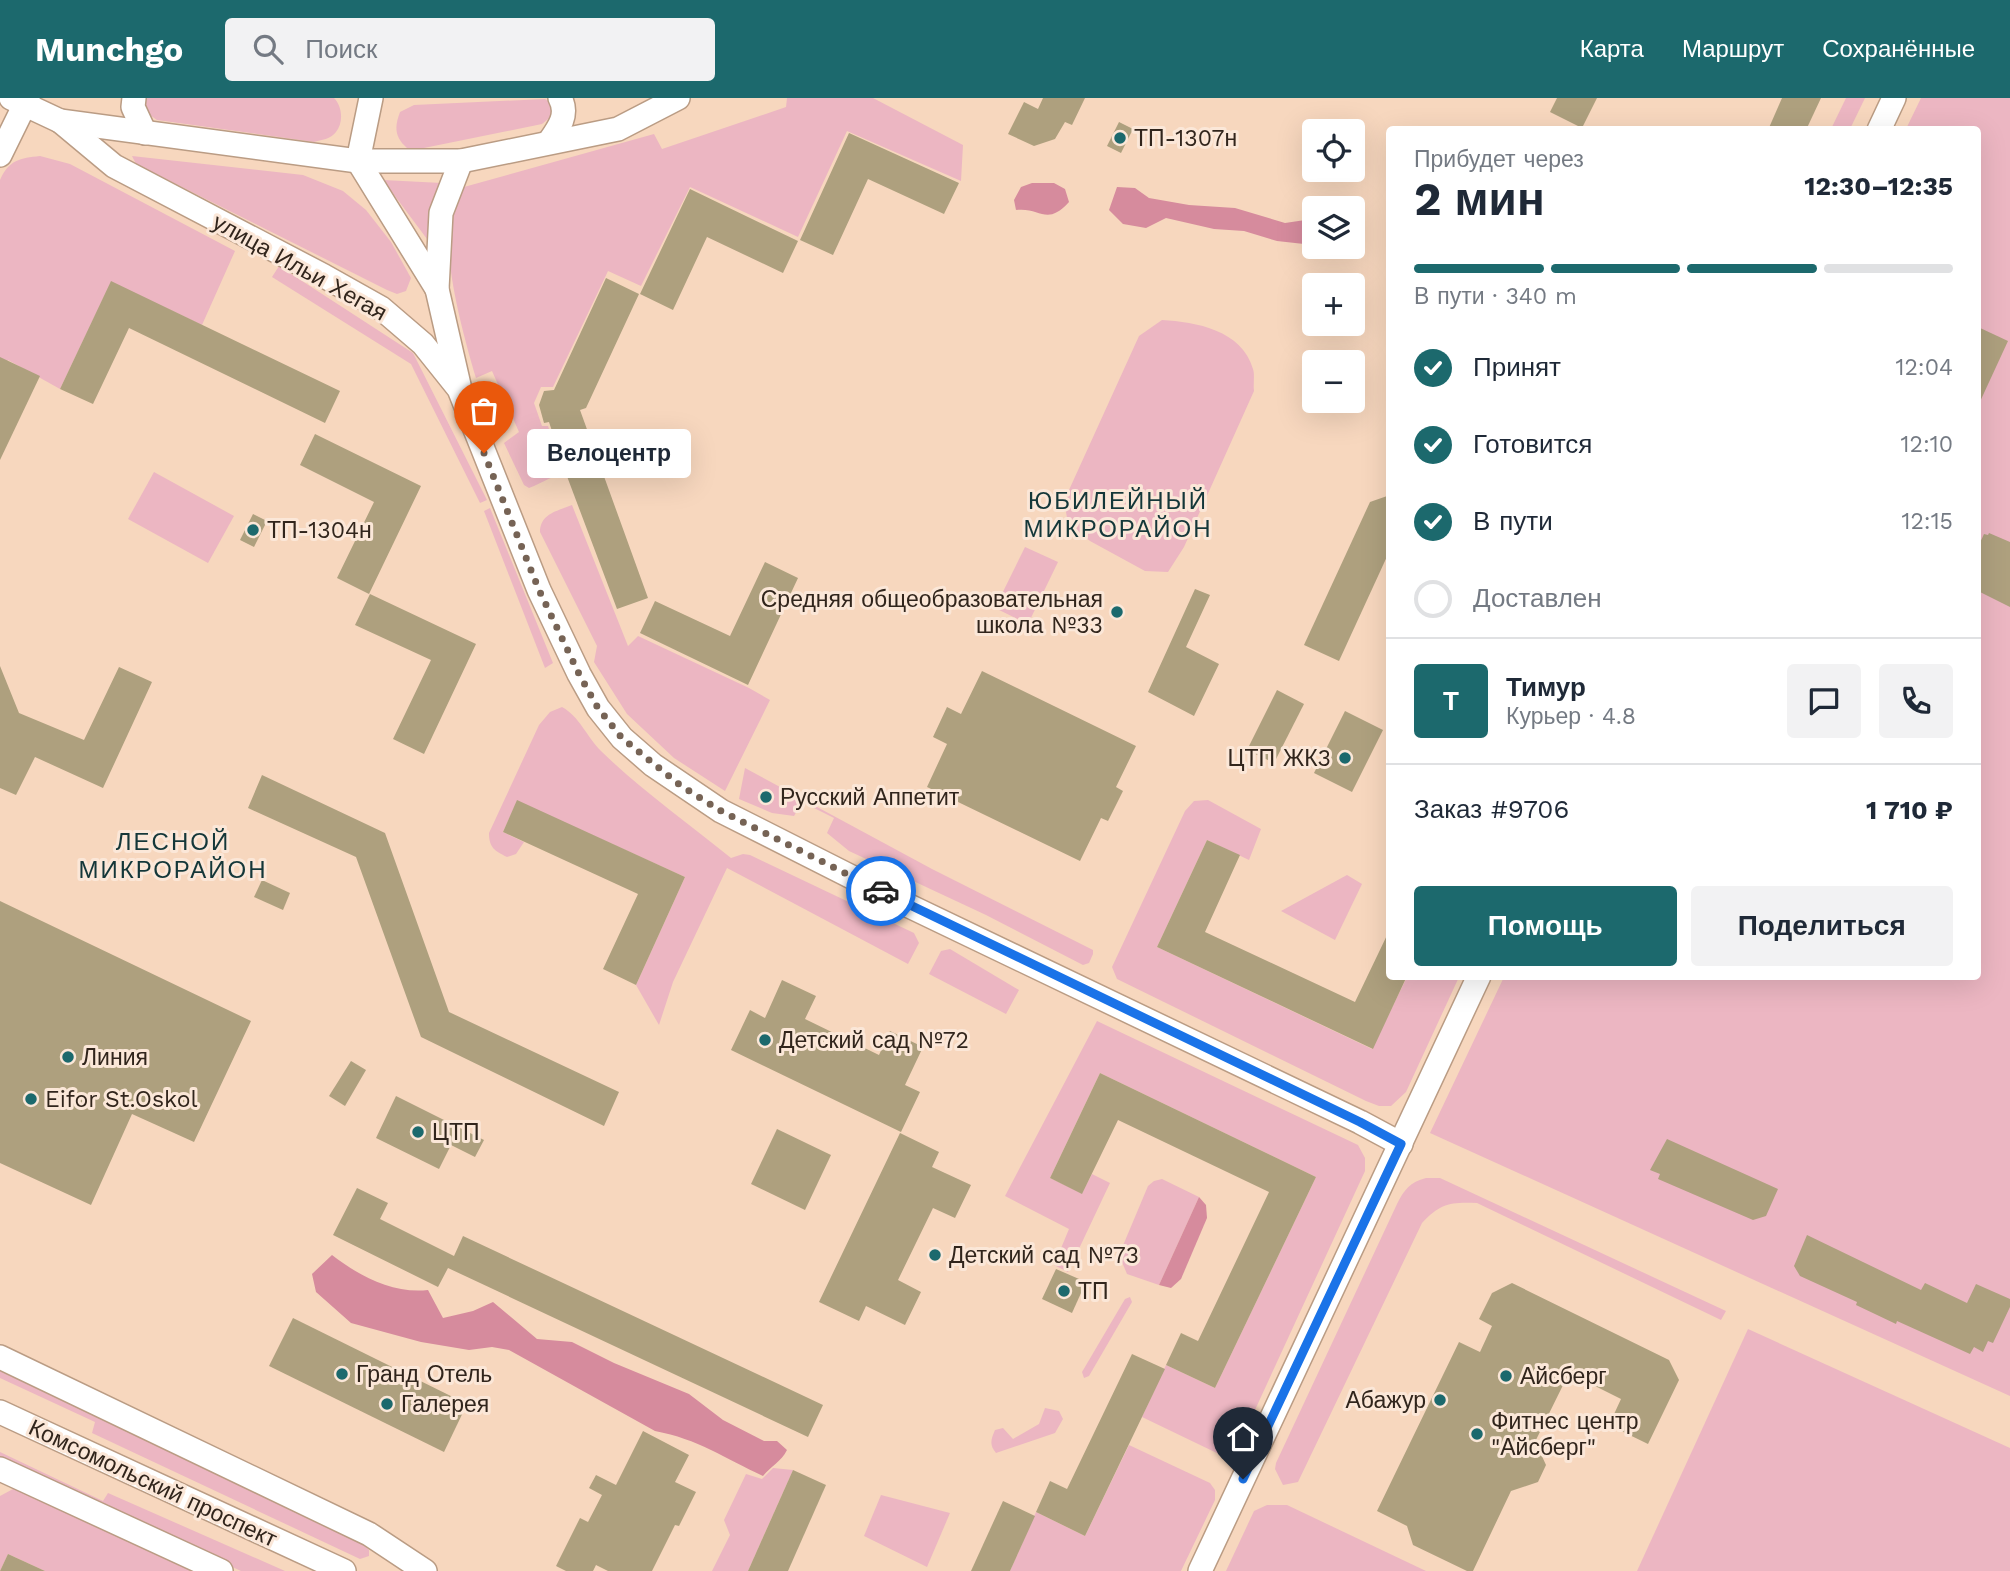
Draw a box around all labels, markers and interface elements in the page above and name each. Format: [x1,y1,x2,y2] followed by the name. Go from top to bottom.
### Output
[225,18,715,81] search box
[35,30,183,69] text: Munchgo
[249,30,287,68] icon: search
[305,34,377,64] text: Поиск
[1580,35,1644,63] text: Карта
[1682,35,1784,63] text: Маршрут
[1822,35,1975,63] text: Сохранённые
[1302,119,1365,413] map controls
[1302,119,1365,182] button: locate
[1134,125,1237,152] place label: ТП-1307н
[1112,130,1128,146] marker: ТП-1307н
[1414,146,1584,173] text: Прибудет через
[1804,171,1953,201] text: 12:30–12:35
[1414,172,1545,226] text: 2 мин
[1302,196,1365,259] button: layers
[208,208,392,327] street label: улица Ильи Хегая
[1302,273,1365,336] button: +
[1414,283,1577,310] text: В пути · 340 m
[1414,349,1452,387] icon: check
[1302,350,1365,413] button: −
[1473,352,1561,382] text: Принят
[1895,354,1953,381] text: 12:04
[454,381,514,453] pin
[465,392,503,430] icon: bag
[1414,426,1452,464] icon: check
[526,428,690,478] callout: Велоцентр
[1473,429,1592,459] text: Готовится
[1901,431,1953,458] text: 12:10
[547,440,671,467] text: Велоцентр
[1023,487,1213,543] district label: ЮБИЛЕЙНЫЙ МИКРОРАЙОН
[1414,503,1452,541] icon: check
[1473,506,1553,536] text: В пути
[1901,508,1953,535] text: 12:15
[267,517,372,544] place label: ТП-1304н
[245,522,261,538] marker: ТП-1304н
[1473,583,1602,613] text: Доставлен
[761,586,1103,639] place label: Средняя общеобразовательная школа №33
[1109,604,1125,620] marker: Средняя общеобразовательная школа №33
[1787,664,1861,738] button: chat
[1879,664,1953,738] button: phone
[1506,672,1586,702] text: Тимур
[1443,686,1459,716] text: Т
[1506,703,1636,730] text: Курьер · 4.8
[1228,745,1331,772] place label: ЦТП ЖК3
[1337,750,1353,766] marker: ЦТП ЖК3
[780,784,960,811] place label: Русский Аппетит
[758,789,774,805] marker: Русский Аппетит
[1414,794,1569,824] text: Заказ #9706
[1866,795,1953,825] text: 1 710 ₽
[78,828,268,884] district label: ЛЕСНОЙ МИКРОРАЙОН
[846,856,916,926] courier
[862,872,900,910] icon: car
[1414,886,1677,966] button: Помощь
[1691,886,1953,966] button: Поделиться
[779,1027,969,1054] place label: Детский сад №72
[757,1032,773,1048] marker: Детский сад №72
[82,1044,148,1071] place label: Линия
[60,1049,76,1065] marker: Линия
[45,1086,198,1113] place label: Eifor St.Oskol
[23,1091,39,1107] marker: Eifor St.Oskol
[432,1119,480,1146] place label: ЦТП
[410,1124,426,1140] marker: ЦТП
[949,1242,1139,1269] place label: Детский сад №73
[927,1247,943,1263] marker: Детский сад №73
[1078,1278,1109,1305] place label: ТП
[1056,1283,1072,1299] marker: ТП
[356,1361,492,1388] place label: Гранд Отель
[1520,1363,1607,1390] place label: Айсберг
[334,1366,350,1382] marker: Гранд Отель
[1498,1368,1514,1384] marker: Айсберг
[1346,1387,1426,1414] place label: Абажур
[401,1391,489,1418] place label: Галерея
[1432,1392,1448,1408] marker: Абажур
[379,1396,395,1412] marker: Галерея
[1213,1407,1273,1479] pin
[1491,1408,1638,1461] place label: Фитнес центр "Айсберг"
[24,1414,282,1553] street label: Комсомольский проспект
[1224,1418,1262,1456] icon: home
[1469,1426,1485,1442] marker: Фитнес центр "Айсберг"

